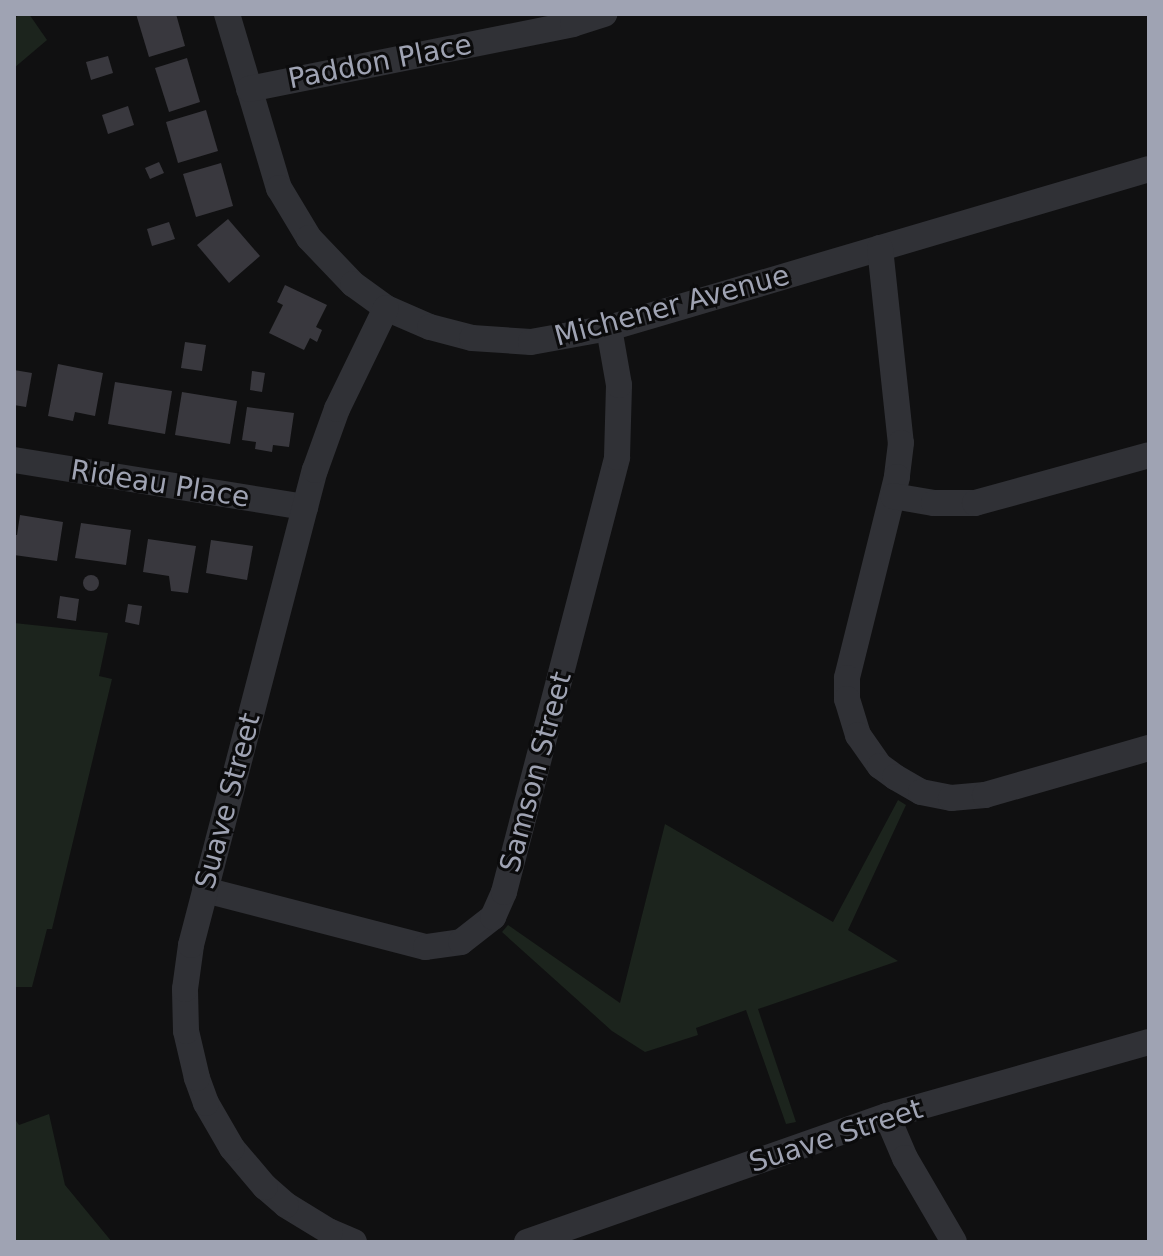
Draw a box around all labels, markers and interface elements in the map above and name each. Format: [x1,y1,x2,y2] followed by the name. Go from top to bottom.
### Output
[285,28,475,96] street label: Paddon Place
[551,258,793,354] street label: Michener Avenue
[68,453,252,515] street label: Rideau Place
[493,668,579,876] street label: Samson Street
[188,709,268,893] street label: Suave Street
[745,1092,927,1180] street label: Suave Street

